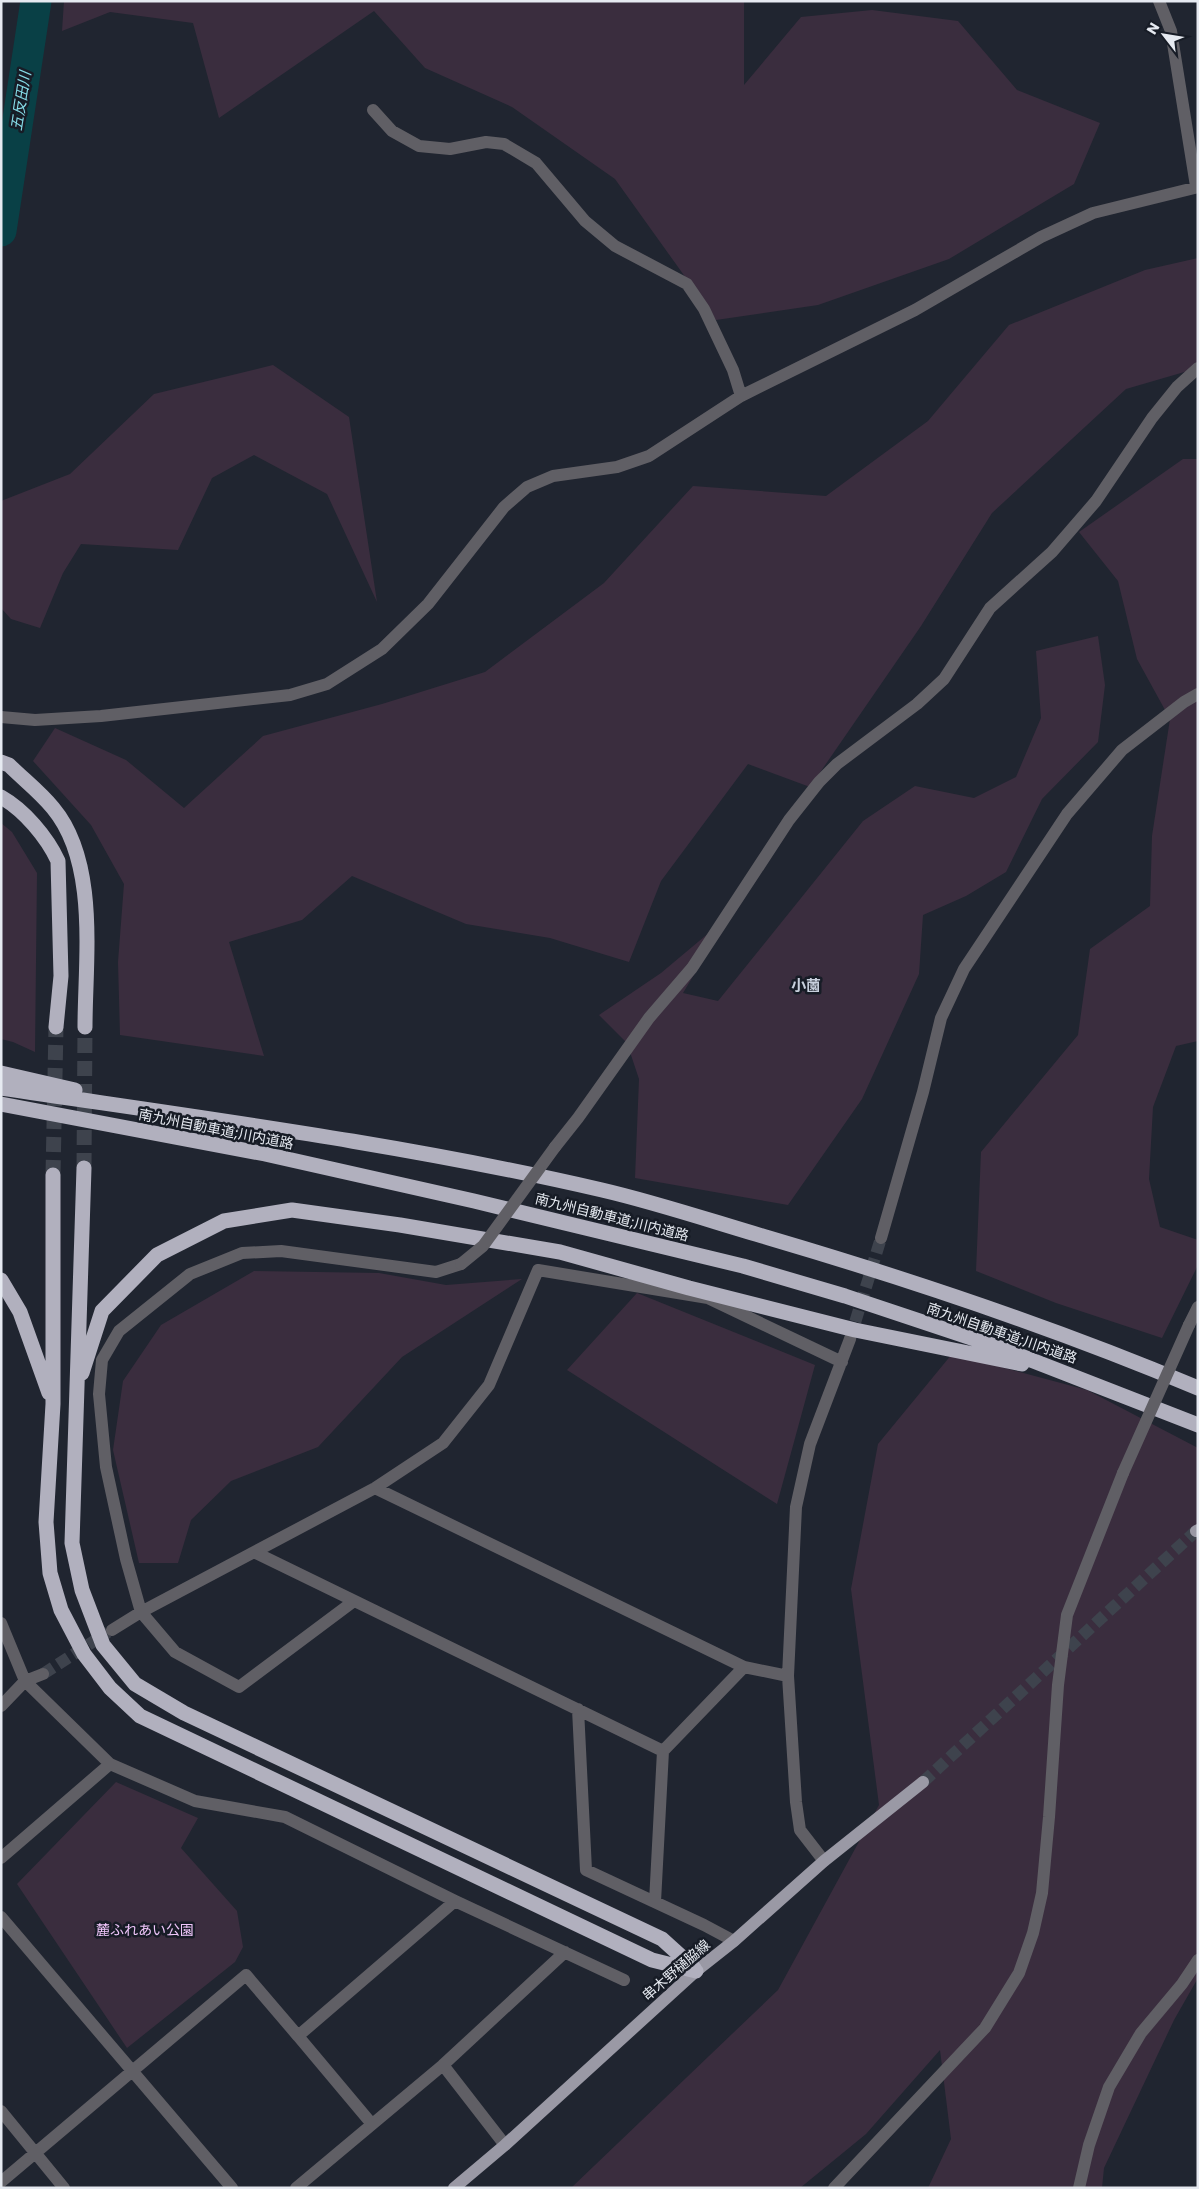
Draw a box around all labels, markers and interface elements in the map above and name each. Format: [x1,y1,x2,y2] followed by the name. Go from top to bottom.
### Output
[1139,10,1189,60] north arrow
[1142,19,1164,38] text: N
[5,68,36,132] water label: 五反田川
[791,975,821,996] district label: 小薗
[137,1104,295,1154] street label: 南九州自動車道;川内道路
[533,1188,691,1246] street label: 南九州自動車道;川内道路
[924,1298,1080,1368] street label: 南九州自動車道;川内道路
[96,1920,194,1940] park label: 麓ふれあい公園
[638,1935,714,2005] street label: 串木野樋脇線

